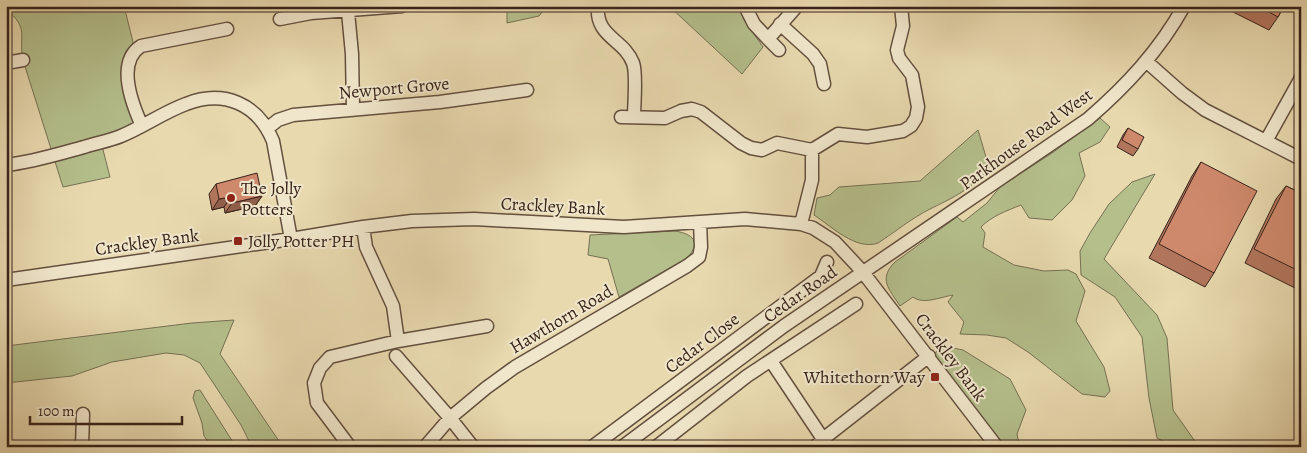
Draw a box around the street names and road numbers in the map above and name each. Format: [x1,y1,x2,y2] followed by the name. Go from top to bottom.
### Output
[338,71,450,105] street label: Newport Grove
[955,83,1097,195] street label: Parkhouse Road West
[500,191,606,221] street label: Crackley Bank
[94,223,200,261] street label: Crackley Bank
[758,260,842,328] street label: Cedar Road
[505,279,617,359] street label: Hawthorn Road
[660,307,744,379] street label: Cedar Close
[910,308,992,406] street label: Crackley Bank

